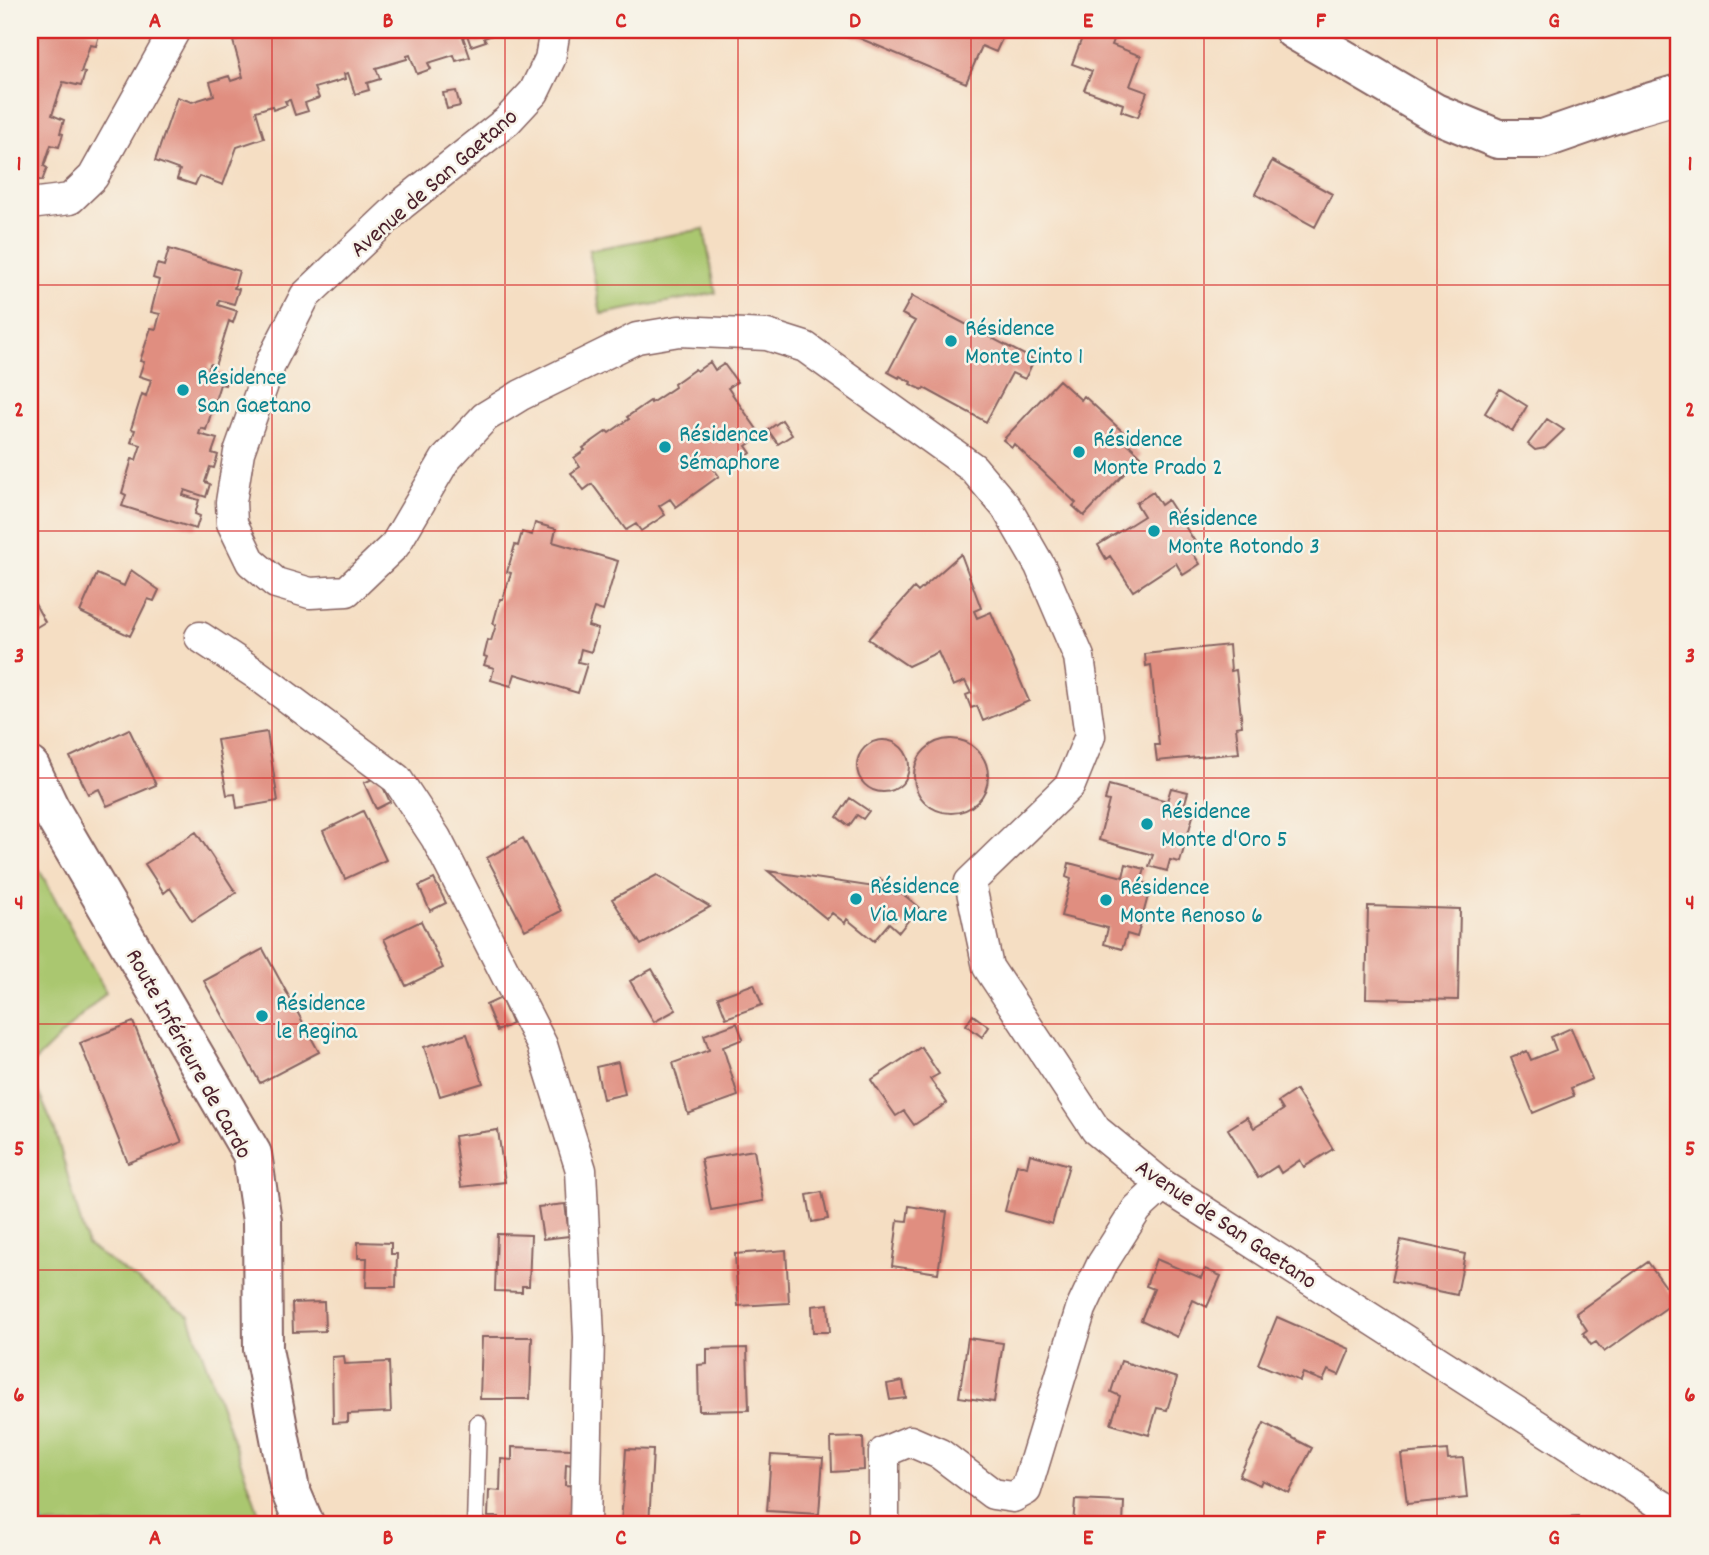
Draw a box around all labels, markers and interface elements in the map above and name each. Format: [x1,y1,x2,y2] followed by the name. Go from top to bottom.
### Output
[149,6,161,39] text: A
[383,6,394,39] text: B
[615,6,627,39] text: C
[849,6,861,39] text: D
[1083,6,1094,39] text: E
[1316,6,1327,39] text: F
[1548,6,1560,39] text: G
[344,102,526,267] street label: Avenue de San Gaetano
[16,149,22,182] text: 1
[1687,149,1693,182] text: 1
[965,313,1083,375] place label: Résidence Monte Cinto 1
[943,333,959,349] marker: Résidence Monte Cinto 1
[197,362,311,424] place label: Résidence San Gaetano
[175,382,191,398] marker: Résidence San Gaetano
[14,395,24,428] text: 2
[1685,395,1695,428] text: 2
[679,419,780,481] place label: Résidence Sémaphore
[1093,424,1223,486] place label: Résidence Monte Prado 2
[657,439,673,455] marker: Résidence Sémaphore
[1071,444,1087,460] marker: Résidence Monte Prado 2
[1168,503,1320,565] place label: Résidence Monte Rotondo 3
[1146,523,1162,539] marker: Résidence Monte Rotondo 3
[14,641,24,674] text: 3
[1685,641,1695,674] text: 3
[1161,796,1288,858] place label: Résidence Monte d'Oro 5
[1139,816,1155,832] marker: Résidence Monte d'Oro 5
[870,871,960,933] place label: Résidence Via Mare
[1120,872,1263,934] place label: Résidence Monte Renoso 6
[14,888,24,921] text: 4
[1685,888,1695,921] text: 4
[848,891,864,907] marker: Résidence Via Mare
[1098,892,1114,908] marker: Résidence Monte Renoso 6
[115,943,259,1166] street label: Route Inférieure de Cardo
[276,988,366,1050] place label: Résidence le Regina
[254,1008,270,1024] marker: Résidence le Regina
[14,1134,24,1167] text: 5
[1685,1134,1695,1167] text: 5
[1128,1152,1323,1299] street label: Avenue de San Gaetano
[13,1380,25,1413] text: 6
[1684,1380,1696,1413] text: 6
[149,1523,161,1555] text: A
[383,1523,394,1555] text: B
[615,1523,627,1555] text: C
[849,1523,861,1555] text: D
[1083,1523,1094,1555] text: E
[1316,1523,1327,1555] text: F
[1548,1523,1560,1555] text: G

